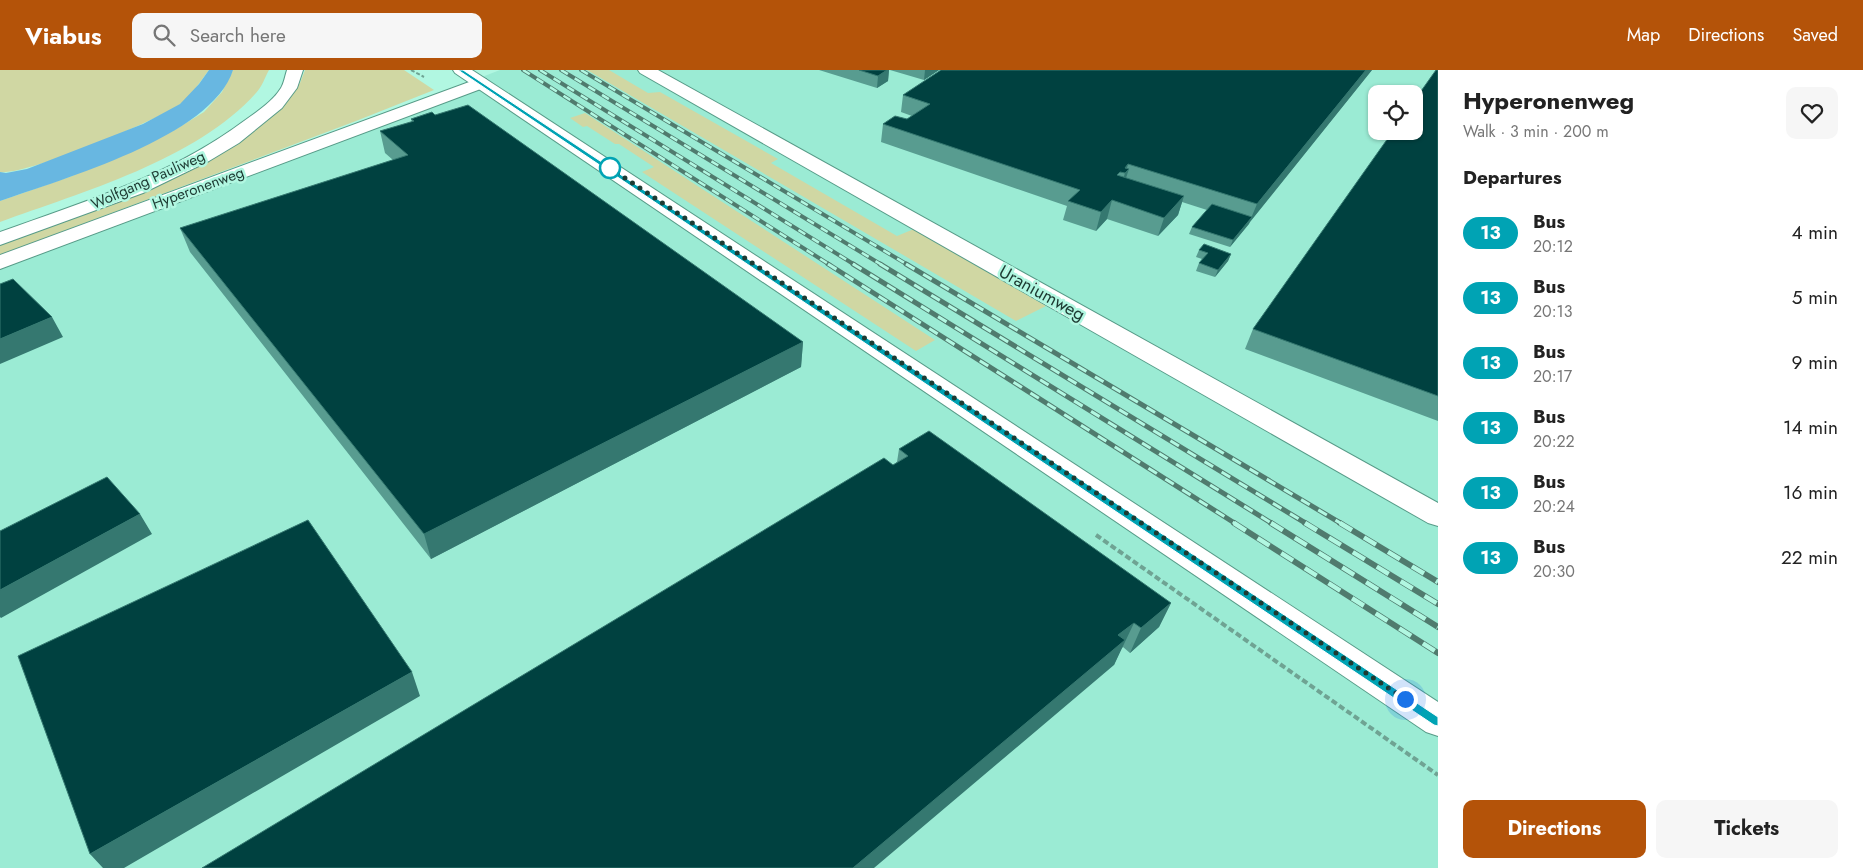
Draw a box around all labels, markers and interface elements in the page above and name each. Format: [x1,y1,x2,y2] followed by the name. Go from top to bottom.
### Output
[132,13,482,58] search box
[25,18,102,53] text: Viabus
[150,21,178,49] icon: search
[190,22,286,49] text: Search here
[1627,22,1660,48] text: Map
[1688,22,1764,48] text: Directions
[1792,22,1838,48] text: Saved
[1463,83,1634,118] text: Hyperonenweg
[1368,85,1423,140] map controls
[1368,85,1423,140] button: locate
[1786,87,1838,139] button: heart
[1463,120,1609,143] text: Walk · 3 min · 200 m
[87,145,209,215] street label: Wolfgang Pauliweg
[599,157,621,179] unlabelled marker
[149,161,247,215] street label: Hyperonenweg
[1463,164,1562,191] text: Departures
[1533,208,1565,235] text: Bus
[1791,219,1838,246] text: 4 min
[1480,220,1501,246] text: 13
[1533,235,1573,258] text: 20:12
[994,259,1090,327] street label: Uraniumweg
[1533,273,1565,300] text: Bus
[1792,284,1838,311] text: 5 min
[1480,285,1501,311] text: 13
[1533,300,1572,323] text: 20:13
[1533,338,1565,365] text: Bus
[1792,349,1838,376] text: 9 min
[1480,350,1501,376] text: 13
[1533,365,1572,388] text: 20:17
[1533,403,1565,430] text: Bus
[1783,414,1838,441] text: 14 min
[1480,415,1501,441] text: 13
[1533,430,1575,453] text: 20:22
[1533,468,1565,495] text: Bus
[1783,479,1838,506] text: 16 min
[1480,480,1501,506] text: 13
[1533,495,1575,518] text: 20:24
[1533,533,1565,560] text: Bus
[1781,544,1838,571] text: 22 min
[1480,545,1501,571] text: 13
[1533,560,1575,583] text: 20:30
[1393,687,1418,712] your location
[1463,800,1646,858] button: Directions
[1656,800,1838,858] button: Tickets

